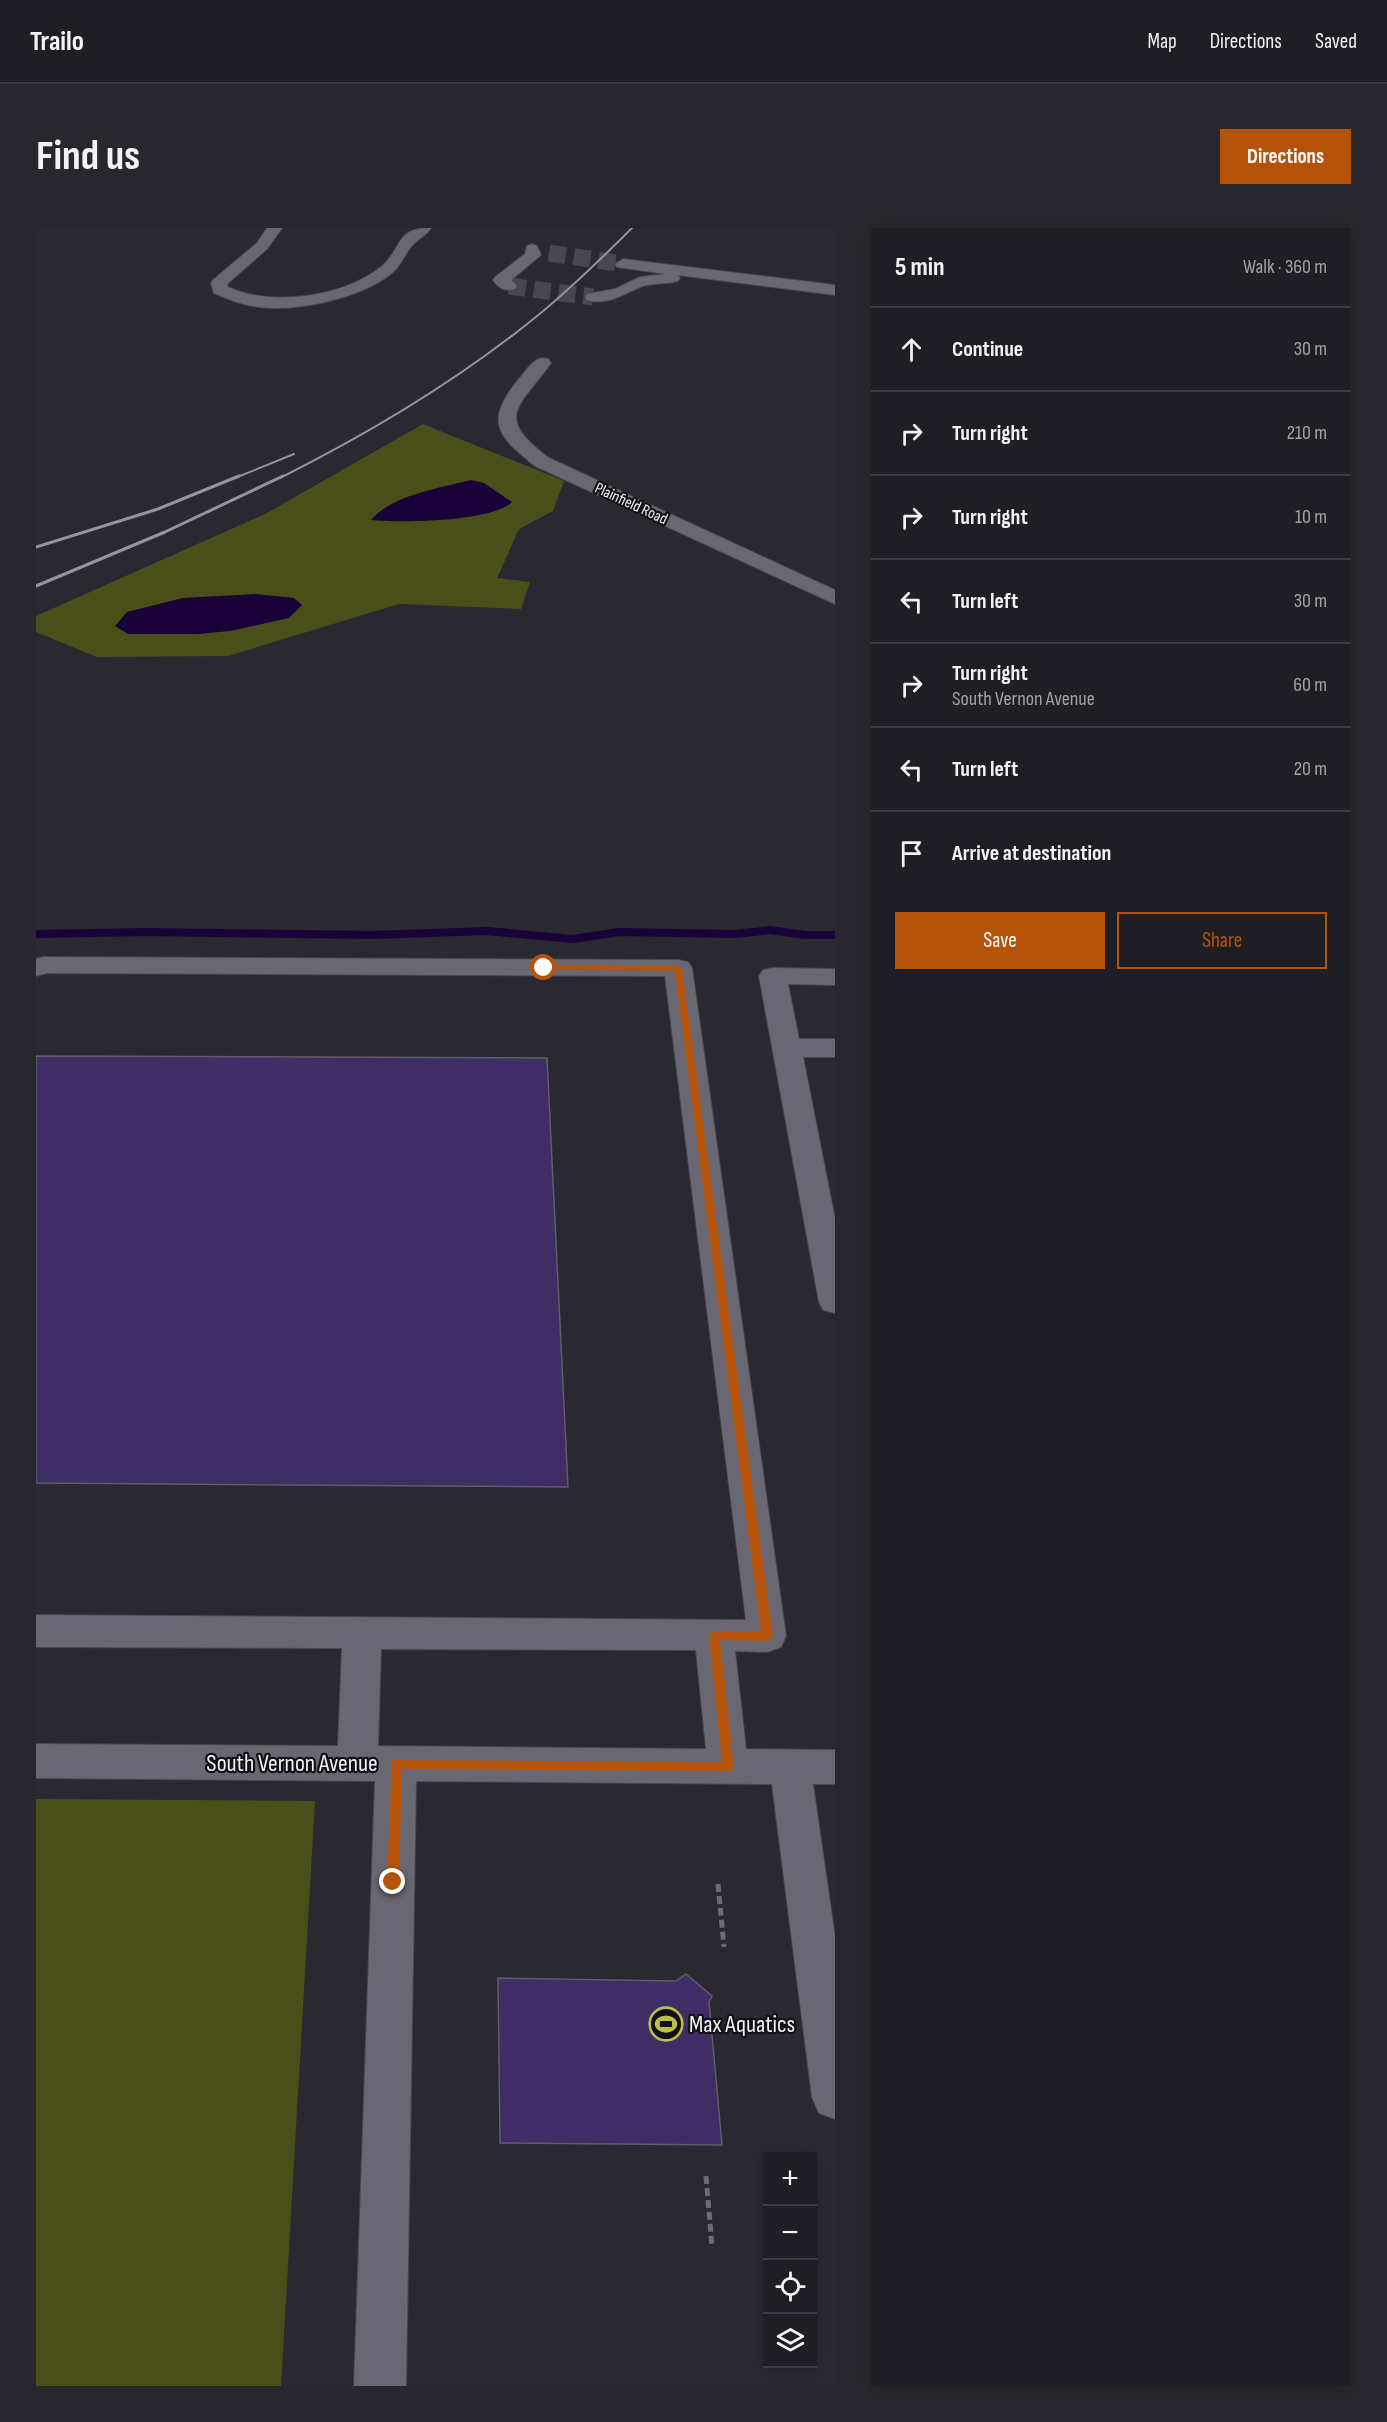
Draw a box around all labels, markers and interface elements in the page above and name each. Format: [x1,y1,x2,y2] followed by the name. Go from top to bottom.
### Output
[30,25,84,58] text: Trailo
[1147,29,1177,54] text: Map
[1210,29,1282,54] text: Directions
[1315,29,1357,54] text: Saved
[1220,129,1351,184] button: Directions
[36,131,140,182] text: Find us
[895,252,945,283] text: 5 min
[1243,255,1327,279] text: Walk · 360 m
[895,333,928,366] icon: ahead
[952,336,1023,363] text: Continue
[1294,337,1327,361] text: 30 m
[895,417,928,450] icon: right
[952,420,1028,447] text: Turn right
[1287,421,1327,445] text: 210 m
[592,479,670,529] street label: Plainfield Road
[895,501,928,534] icon: right
[952,504,1028,531] text: Turn right
[1295,505,1327,529] text: 10 m
[895,585,928,618] icon: left
[952,588,1018,615] text: Turn left
[1294,589,1327,613] text: 30 m
[952,660,1028,687] text: Turn right
[895,669,928,702] icon: right
[1293,673,1327,697] text: 60 m
[952,687,1095,711] text: South Vernon Avenue
[895,753,928,786] icon: left
[952,756,1018,783] text: Turn left
[1294,757,1327,781] text: 20 m
[895,837,928,870] icon: arrive
[952,840,1111,867] text: Arrive at destination
[895,912,1105,969] button: Save
[1117,912,1327,969] button: Share
[530,954,556,980] route start
[206,1749,378,1778] street label: South Vernon Avenue
[379,1868,405,1894] route end
[648,2006,684,2042] sports icon: Max Aquatics
[689,2010,795,2039] place label: Max Aquatics
[763,2152,817,2368] map controls
[763,2152,817,2206] button: +
[763,2206,817,2260] button: −
[763,2260,817,2314] button: locate
[763,2314,817,2368] button: layers

